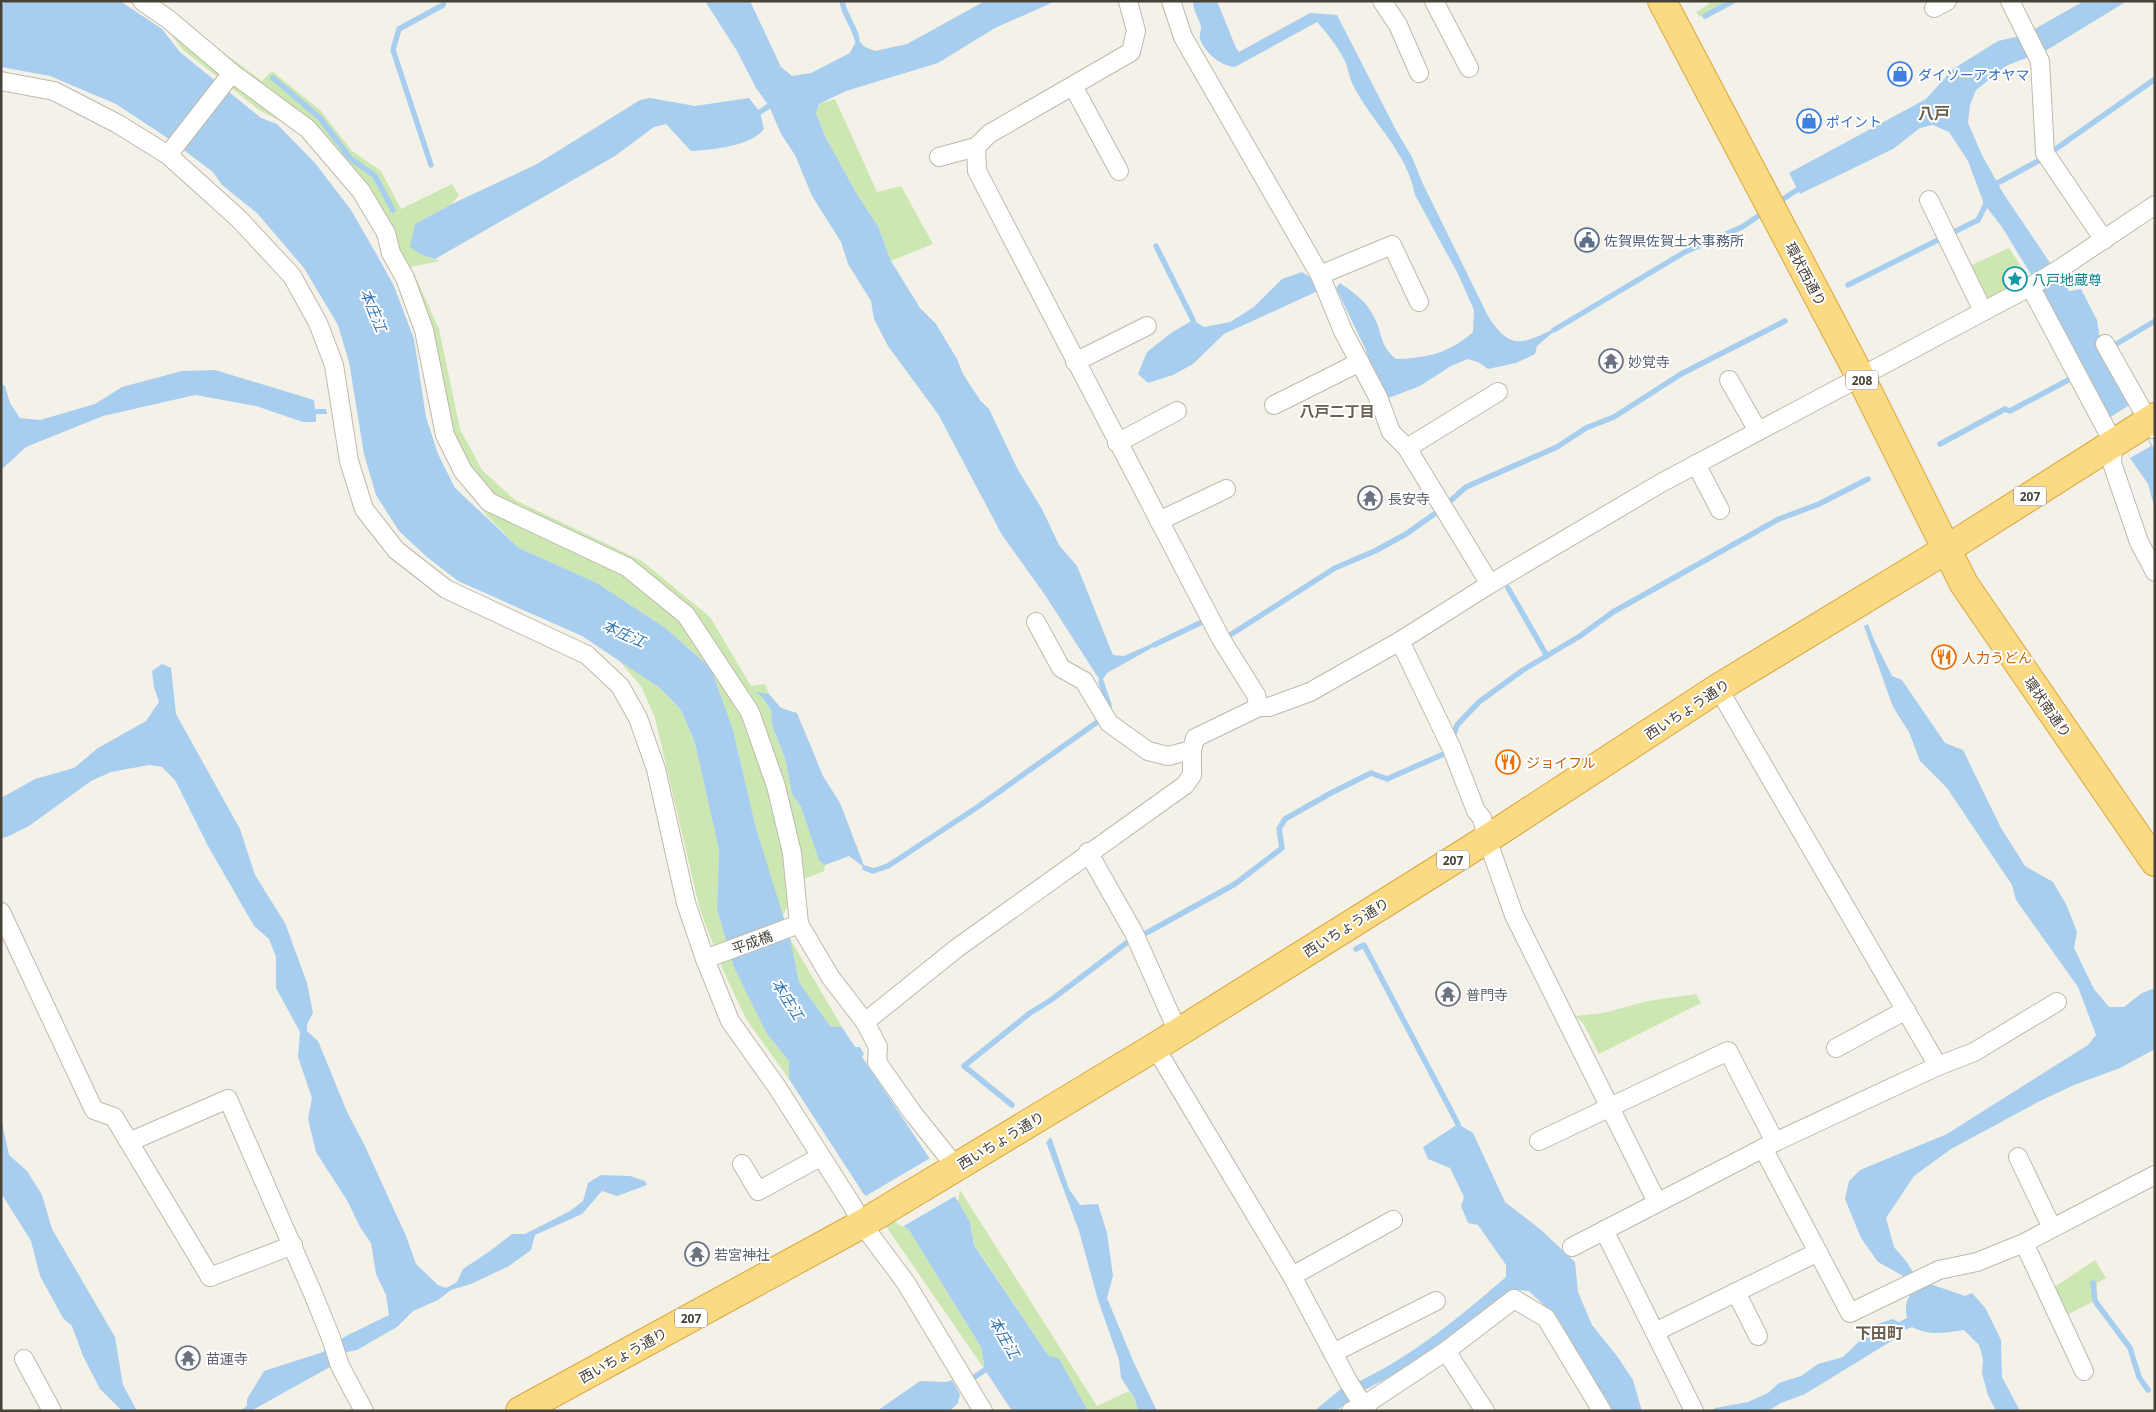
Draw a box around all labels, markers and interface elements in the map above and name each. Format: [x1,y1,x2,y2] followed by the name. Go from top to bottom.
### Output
[1887,61,1913,87] shop icon: ダイソーアオヤマ
[1918,65,2029,84] place label: ダイソーアオヤマ
[1918,102,1950,124] district label: 八戸
[1796,108,1822,134] shop icon: ポイント
[1826,112,1882,131] place label: ポイント
[1574,227,1600,253] public building icon: 佐賀県佐賀土木事務所
[1604,231,1744,250] place label: 佐賀県佐賀土木事務所
[1781,239,1831,309] street label: 環状西通り
[2002,266,2028,292] place icon: 八戸地蔵尊
[2032,270,2102,289] place label: 八戸地蔵尊
[356,285,392,336] water label: 本庄江
[1598,348,1624,374] temple icon: 妙覚寺
[1628,352,1670,371] place label: 妙覚寺
[1846,370,1878,390] road number: 208
[1299,401,1375,421] district label: 八戸二丁目
[1357,485,1383,511] temple icon: 長安寺
[2014,486,2046,506] road number: 207
[1388,489,1430,508] place label: 長安寺
[599,615,650,652] water label: 本庄江
[1931,644,1957,670] restaurant icon: 人力うどん
[1962,648,2032,667] place label: 人力うどん
[2020,673,2076,741] street label: 環状南通り
[1641,674,1733,744] street label: 西いちょう通り
[1495,749,1521,775] restaurant icon: ジョイフル
[1526,753,1596,772] place label: ジョイフル
[1437,850,1469,870] road number: 207
[1299,893,1393,961] street label: 西いちょう通り
[729,926,775,958] street label: 平成橋
[768,975,809,1025] water label: 本庄江
[1435,981,1461,1007] temple icon: 普門寺
[1466,985,1508,1004] place label: 普門寺
[954,1107,1048,1173] street label: 西いちょう通り
[684,1241,710,1267] temple icon: 若宮神社
[714,1245,770,1264] place label: 若宮神社
[675,1309,707,1328] road number: 207
[985,1312,1026,1363] water label: 本庄江
[1855,1322,1903,1344] district label: 下田町
[576,1323,670,1387] street label: 西いちょう通り
[175,1345,201,1371] temple icon: 苗運寺
[206,1349,248,1368] place label: 苗運寺

